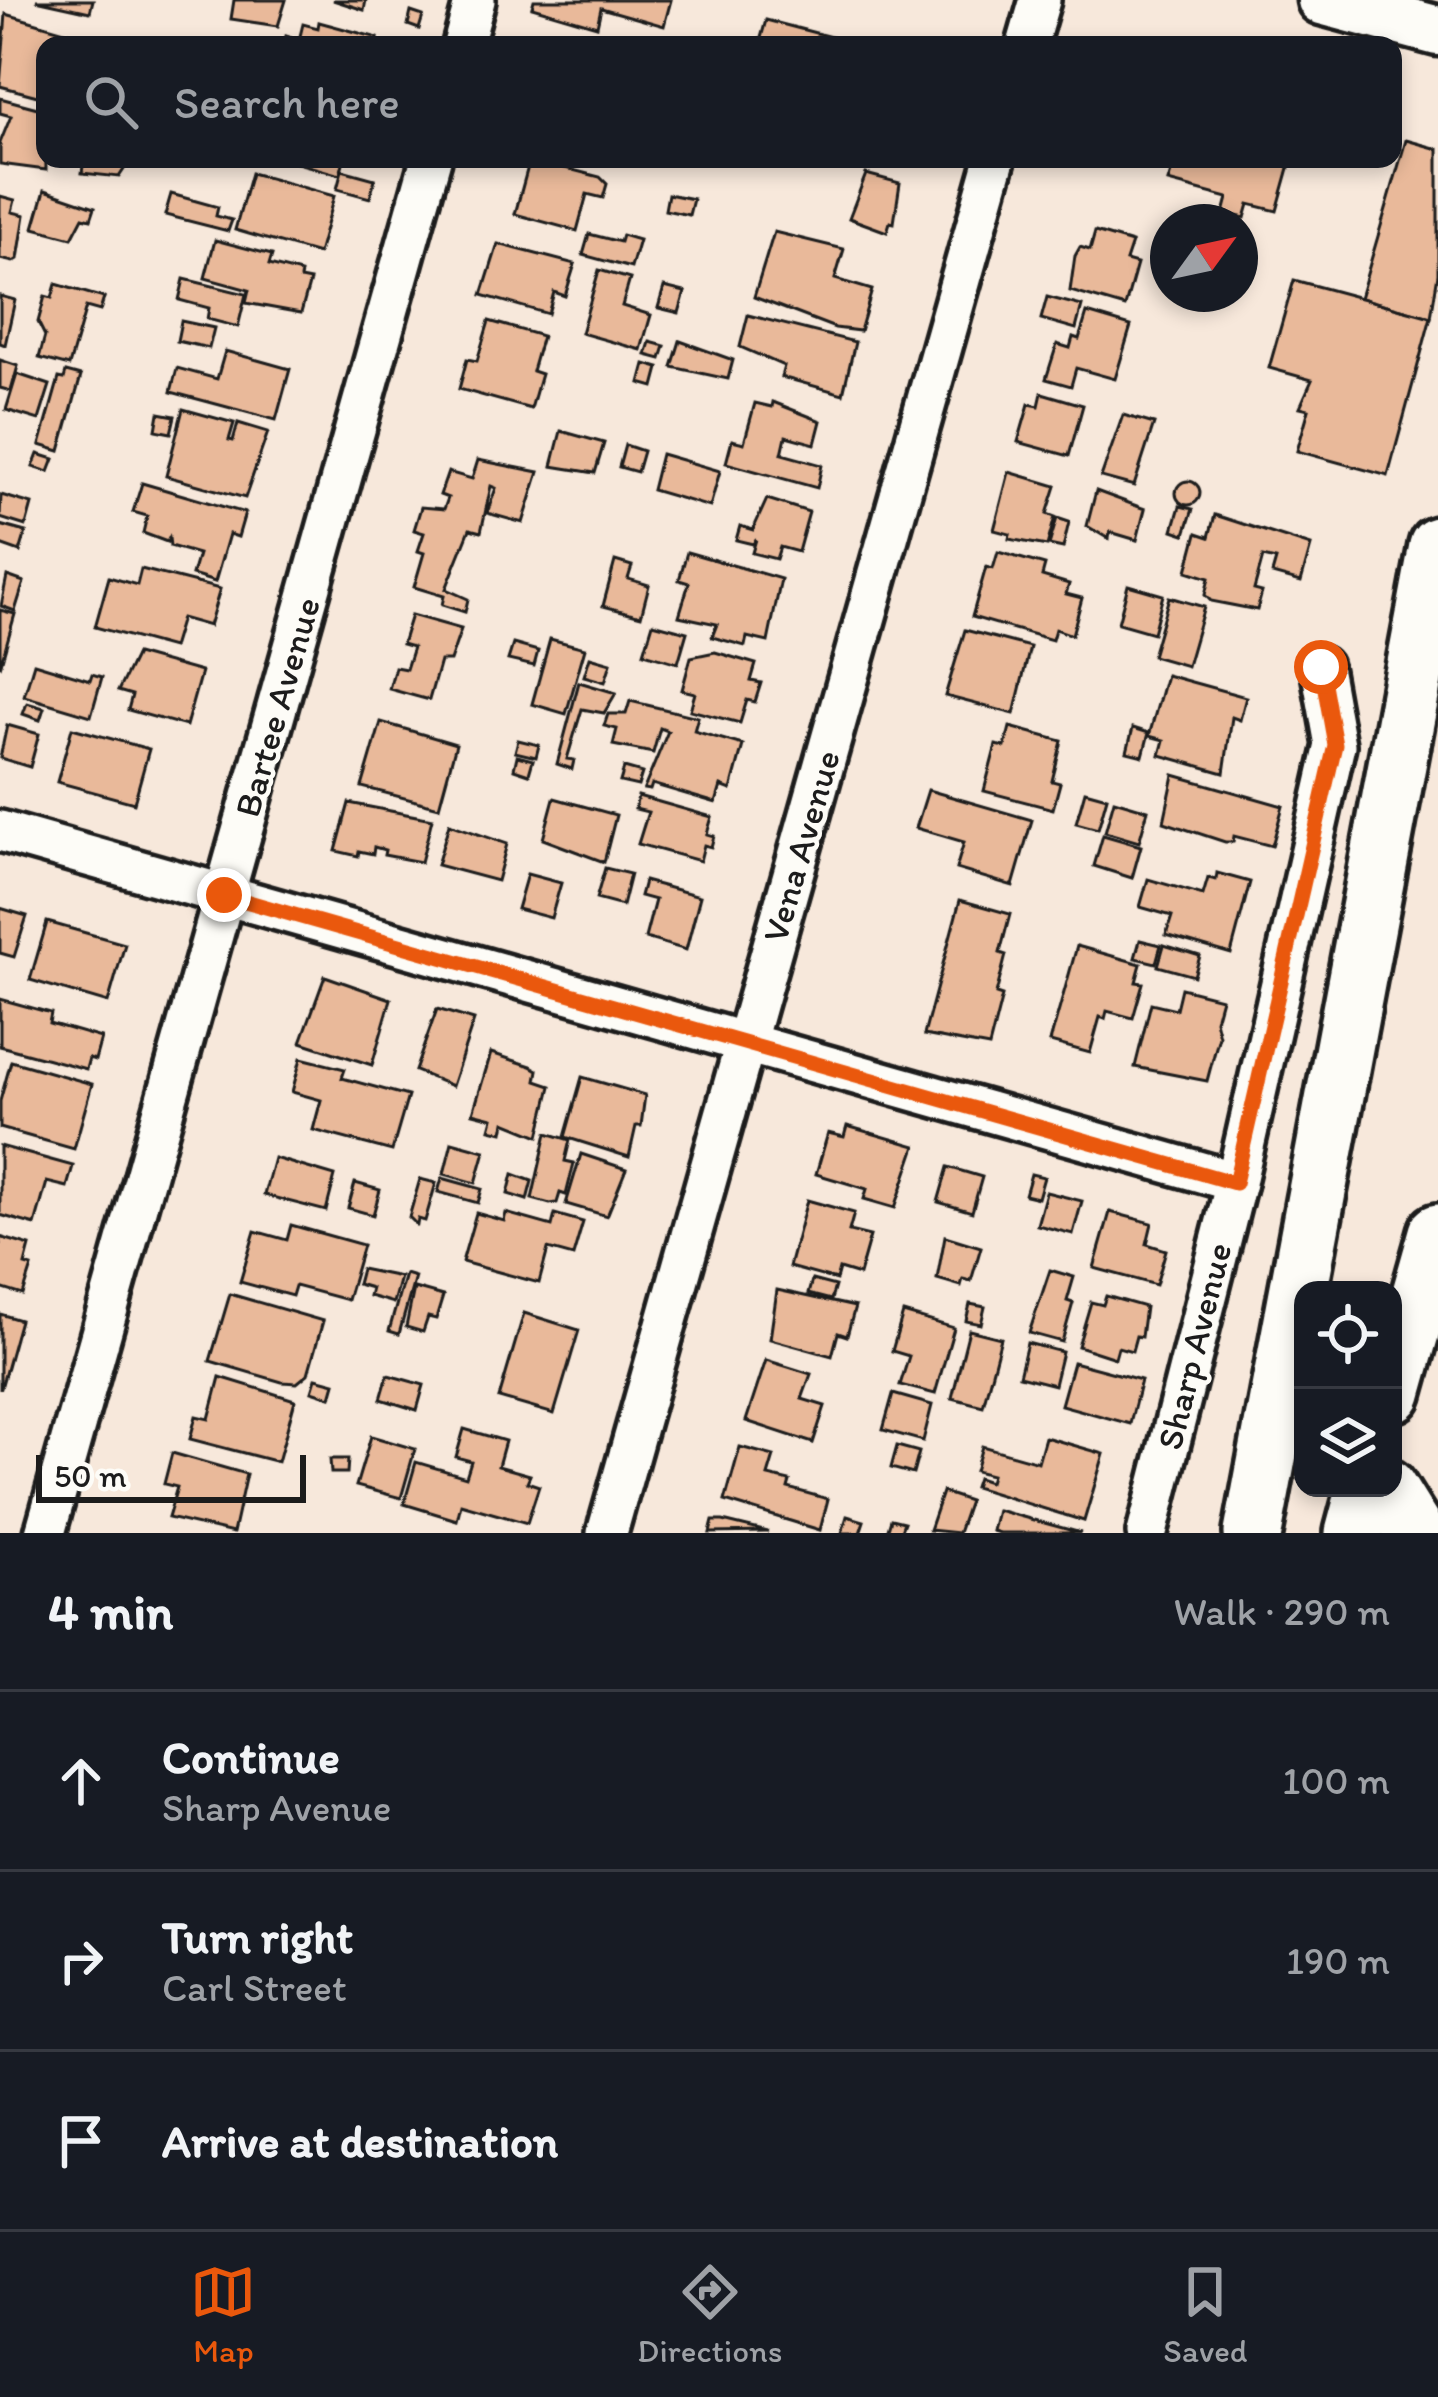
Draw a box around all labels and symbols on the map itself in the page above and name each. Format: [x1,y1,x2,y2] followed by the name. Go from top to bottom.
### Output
[1150,204,1258,312] north arrow
[225,592,329,822] street label: Bartee Avenue
[1294,640,1348,694] route start
[753,745,849,947] street label: Vena Avenue
[197,868,251,922] route end
[1148,1238,1240,1454] street label: Sharp Avenue
[36,1449,306,1502] scale bar

